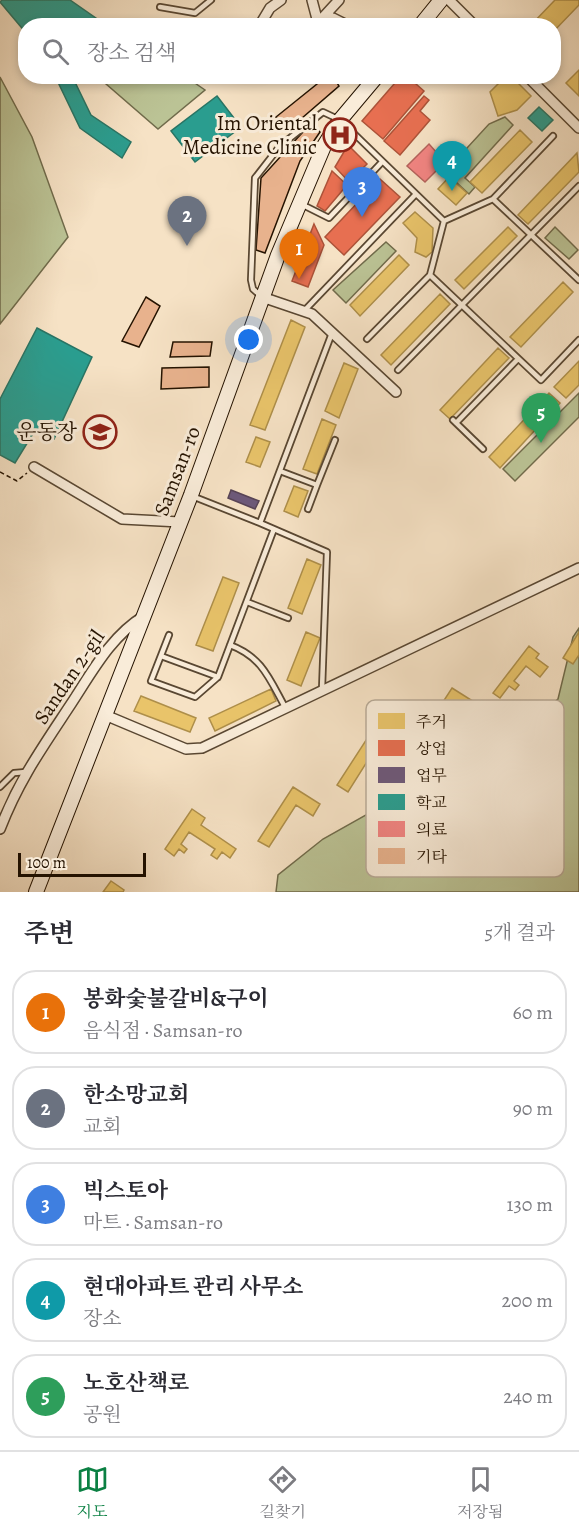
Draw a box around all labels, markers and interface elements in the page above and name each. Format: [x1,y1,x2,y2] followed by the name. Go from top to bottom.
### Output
[18,18,561,84] search box
[39,35,72,68] icon: search
[87,38,176,68] text: 장소 검색
[183,109,317,161] place label: Im Oriental Medicine Clinic
[322,117,358,153] hospital icon: Im Oriental Medicine Clinic
[432,142,472,191] pin: 4
[342,168,382,217] pin: 3
[168,196,207,246] pin: 2
[280,230,318,279] pin: 1
[234,325,263,354] your location
[522,394,560,443] pin: 5
[82,414,118,450] school or university icon: 운동장
[16,418,78,446] place label: 운동장
[147,422,207,520] street label: Samsan-ro
[27,624,111,730] street label: Sandan 2-gil
[366,700,564,877] legend
[416,711,447,733] text: 주거
[416,738,447,760] text: 상업
[416,765,447,787] text: 업무
[416,792,447,814] text: 학교
[416,819,447,841] text: 의료
[416,846,447,868] text: 기타
[18,850,146,878] scale bar
[27,852,66,874] text: 100 m
[24,916,74,951] text: 주변
[484,919,555,946] text: 5개 결과
[83,984,269,1014] text: 봉화숯불갈비&구이
[42,999,49,1026] text: 1
[513,999,553,1026] text: 60 m
[83,1017,242,1044] text: 음식점 · Samsan-ro
[83,1080,189,1110] text: 한소망교회
[41,1095,50,1122] text: 2
[513,1095,553,1122] text: 90 m
[83,1113,122,1140] text: 교회
[83,1176,168,1206] text: 빅스토아
[41,1191,50,1218] text: 3
[507,1191,553,1218] text: 130 m
[83,1209,223,1236] text: 마트 · Samsan-ro
[83,1272,303,1302] text: 현대아파트 관리 사무소
[41,1287,50,1314] text: 4
[502,1287,553,1314] text: 200 m
[83,1305,122,1332] text: 장소
[83,1368,189,1398] text: 노호산책로
[41,1383,50,1410] text: 5
[503,1383,553,1410] text: 240 m
[83,1401,122,1428] text: 공원
[76,1463,109,1523] tab: 지도
[260,1463,306,1523] tab: 길찾기
[457,1463,503,1523] tab: 저장됨

